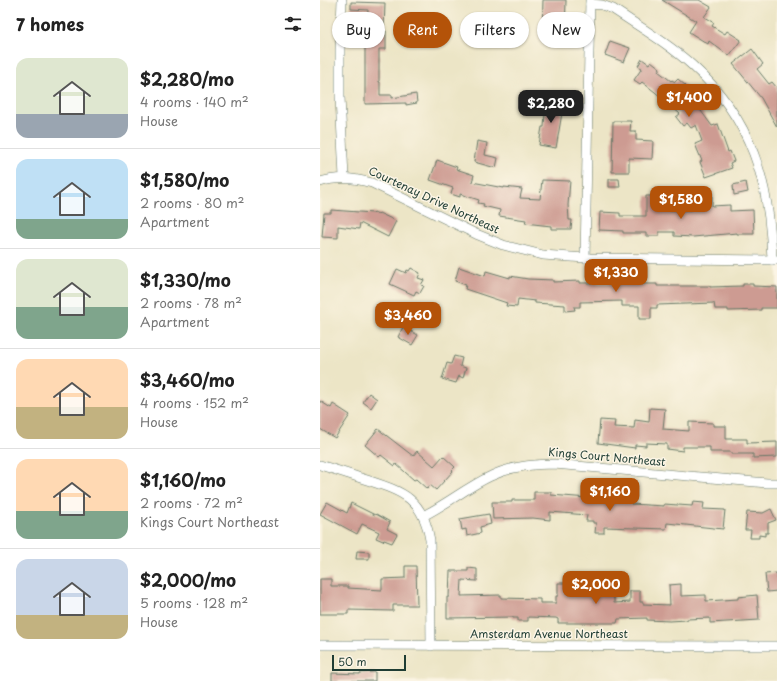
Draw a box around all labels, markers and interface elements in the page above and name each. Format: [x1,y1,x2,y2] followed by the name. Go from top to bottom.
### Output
[16,11,84,37] text: 7 homes
[332,12,385,48] chip: Buy
[393,12,452,48] chip: Rent
[460,12,529,48] chip: Filters
[537,12,595,48] chip: New
[282,13,304,35] icon: filters
[140,66,234,92] text: $2,280/mo
[48,74,96,122] icon: home
[656,84,722,118] pin: $1,400
[666,87,712,106] text: $1,400
[518,90,584,124] pin: $2,280
[140,92,249,111] text: 4 rooms · 140 m²
[527,93,575,112] text: $2,280
[140,111,178,130] text: House
[366,162,503,238] street label: Courtenay Drive Northeast
[140,167,229,193] text: $1,580/mo
[48,175,96,223] icon: home
[648,186,714,220] pin: $1,580
[659,189,703,208] text: $1,580
[140,193,245,212] text: 2 rooms · 80 m²
[140,212,209,231] text: Apartment
[583,259,649,293] pin: $1,330
[594,262,638,281] text: $1,330
[140,267,231,293] text: $1,330/mo
[48,275,96,323] icon: home
[140,293,242,312] text: 2 rooms · 78 m²
[375,302,441,336] pin: $3,460
[384,305,432,324] text: $3,460
[140,312,209,331] text: Apartment
[140,367,235,393] text: $3,460/mo
[48,375,96,423] icon: home
[140,393,249,412] text: 4 rooms · 152 m²
[140,412,178,431] text: House
[548,443,667,470] street label: Kings Court Northeast
[140,467,226,493] text: $1,160/mo
[48,475,96,523] icon: home
[577,478,643,512] pin: $1,160
[589,481,631,500] text: $1,160
[140,493,243,512] text: 2 rooms · 72 m²
[140,512,279,531] text: Kings Court Northeast
[140,567,236,593] text: $2,000/mo
[563,571,629,605] pin: $2,000
[571,574,621,593] text: $2,000
[48,575,96,623] icon: home
[140,593,248,612] text: 5 rooms · 128 m²
[140,612,178,631] text: House
[470,625,629,642] street label: Amsterdam Avenue Northeast
[332,653,406,672] scale bar
[338,653,367,670] text: 50 m

